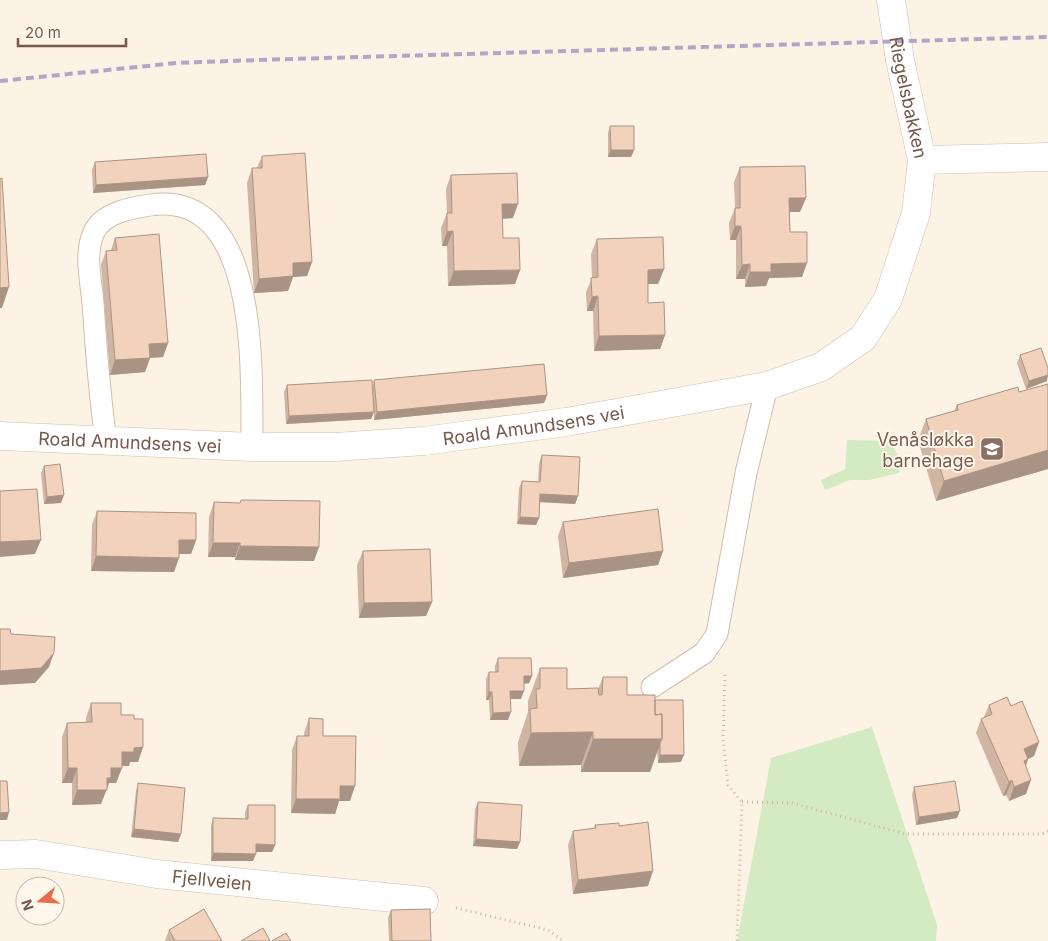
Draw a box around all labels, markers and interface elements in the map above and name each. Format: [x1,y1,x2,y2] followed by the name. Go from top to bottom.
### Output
[18,15,125,47] scale bar
[25,23,61,42] text: 20 m
[886,35,932,160] street label: Riegelsbakken
[441,401,626,449] street label: Roald Amundsens vei
[38,427,222,456] street label: Roald Amundsens vei
[877,429,974,471] place label: Venåsløkka barnehage
[979,436,1005,462] school or university icon: Venåsløkka barnehage
[171,865,253,894] street label: Fjellveien
[15,876,65,926] north arrow
[17,897,37,913] text: N

